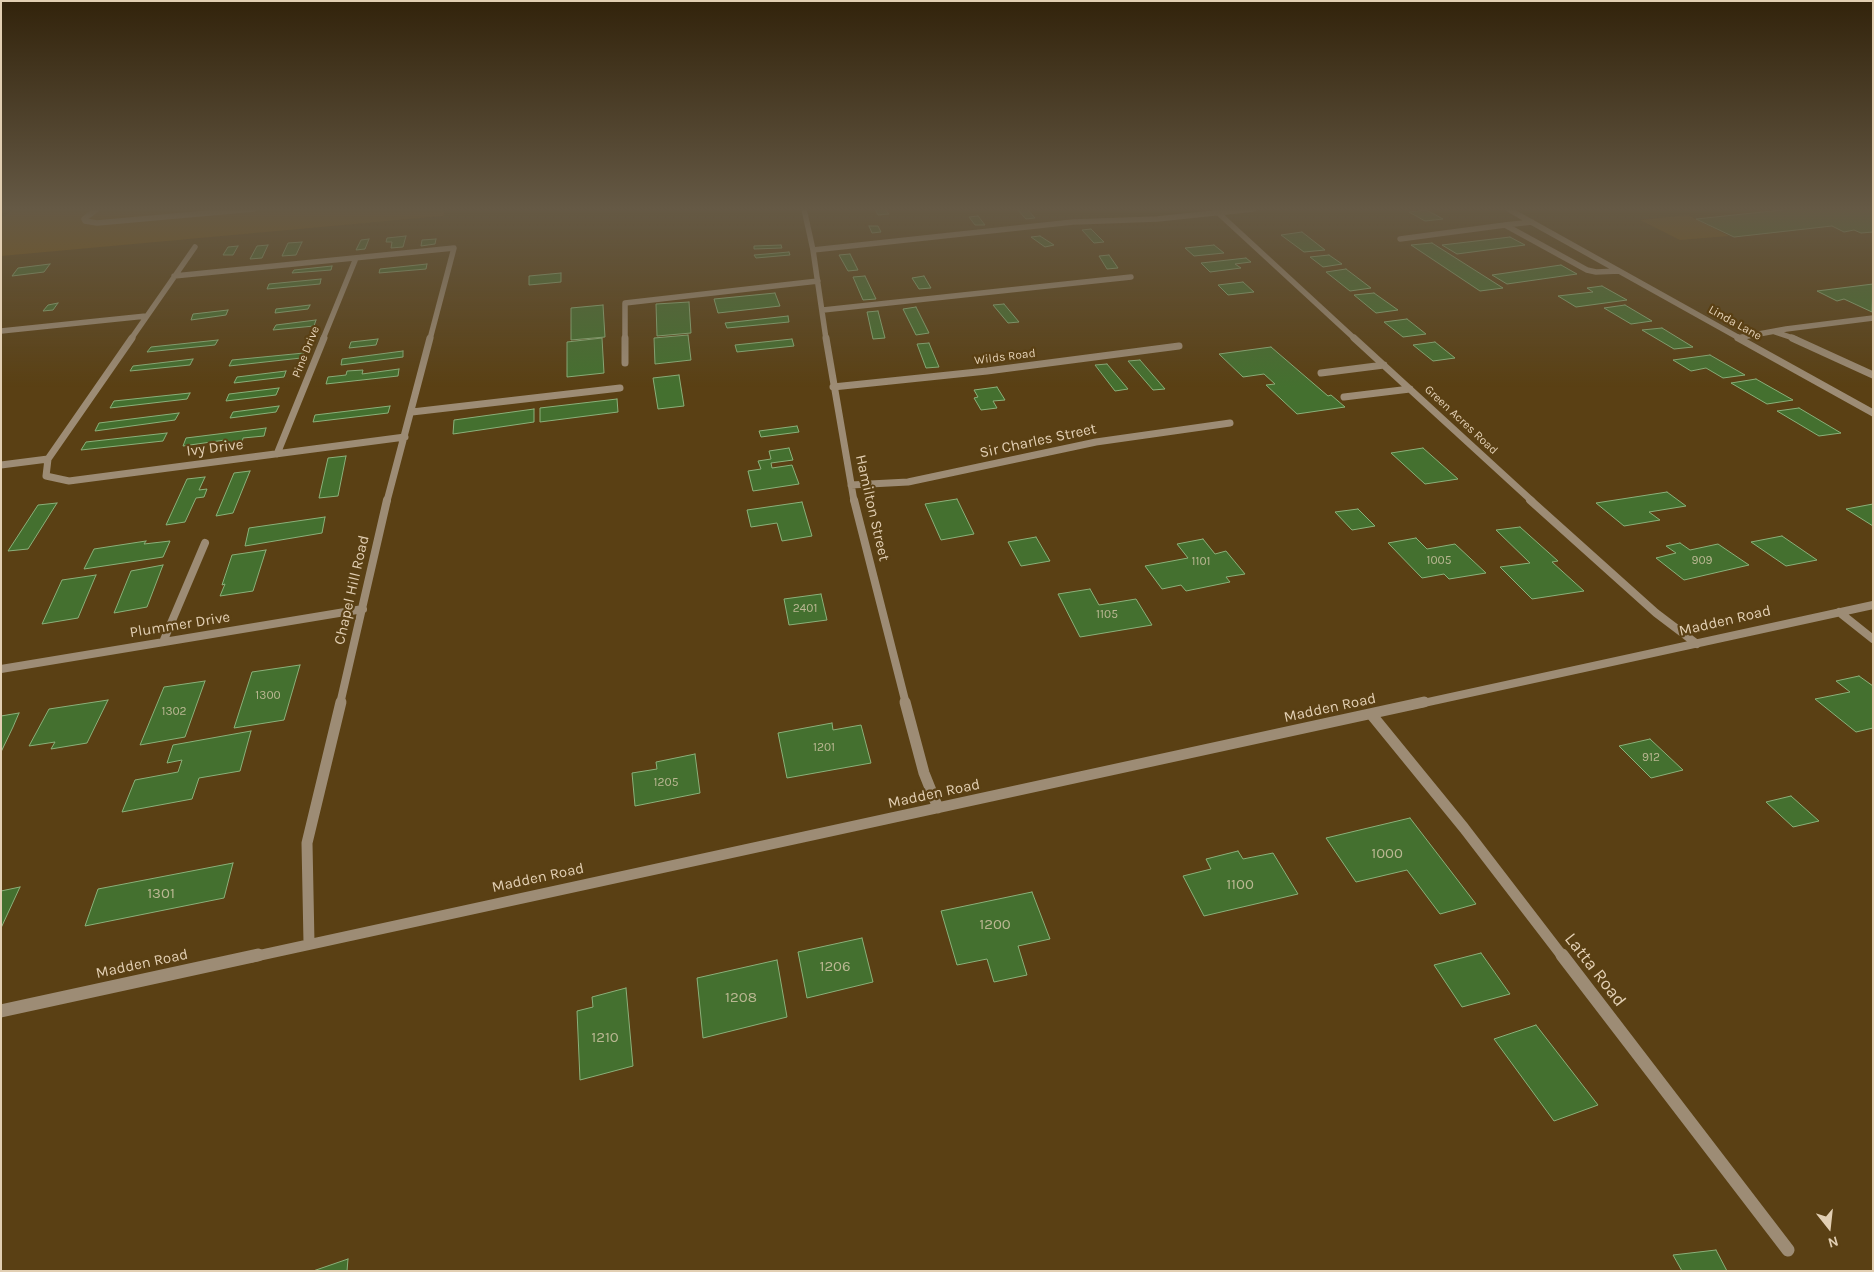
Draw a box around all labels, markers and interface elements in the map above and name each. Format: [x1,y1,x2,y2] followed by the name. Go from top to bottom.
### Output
[1706,302,1764,344] street label: Linda Lane
[289,324,323,380] street label: Pine Drive
[974,346,1036,368] street label: Wilds Road
[1421,382,1501,458] street label: Green Acres Road
[978,420,1098,462] street label: Sir Charles Street
[185,436,245,460] street label: Ivy Drive
[851,453,893,563] street label: Hamilton Street
[331,534,373,646] street label: Chapel Hill Road
[1427,554,1451,568] house number: 1005
[1691,554,1713,568] house number: 909
[1191,555,1211,569] house number: 1101
[793,602,817,616] house number: 2401
[1677,602,1773,640] street label: Madden Road
[129,608,231,642] street label: Plummer Drive
[1096,608,1118,622] house number: 1105
[255,689,281,703] house number: 1300
[1282,689,1378,727] street label: Madden Road
[161,705,187,719] house number: 1302
[813,741,835,755] house number: 1201
[1642,751,1660,765] house number: 912
[886,775,982,813] street label: Madden Road
[654,776,678,790] house number: 1205
[1371,845,1403,863] house number: 1000
[490,859,586,897] street label: Madden Road
[1226,876,1254,894] house number: 1100
[147,885,175,903] house number: 1301
[979,916,1011,934] house number: 1200
[1560,929,1630,1011] street label: Latta Road
[94,945,190,983] street label: Madden Road
[819,958,851,976] house number: 1206
[725,989,757,1007] house number: 1208
[591,1029,619,1047] house number: 1210
[1804,1202,1854,1252] north arrow
[1826,1232,1840,1251] text: N

